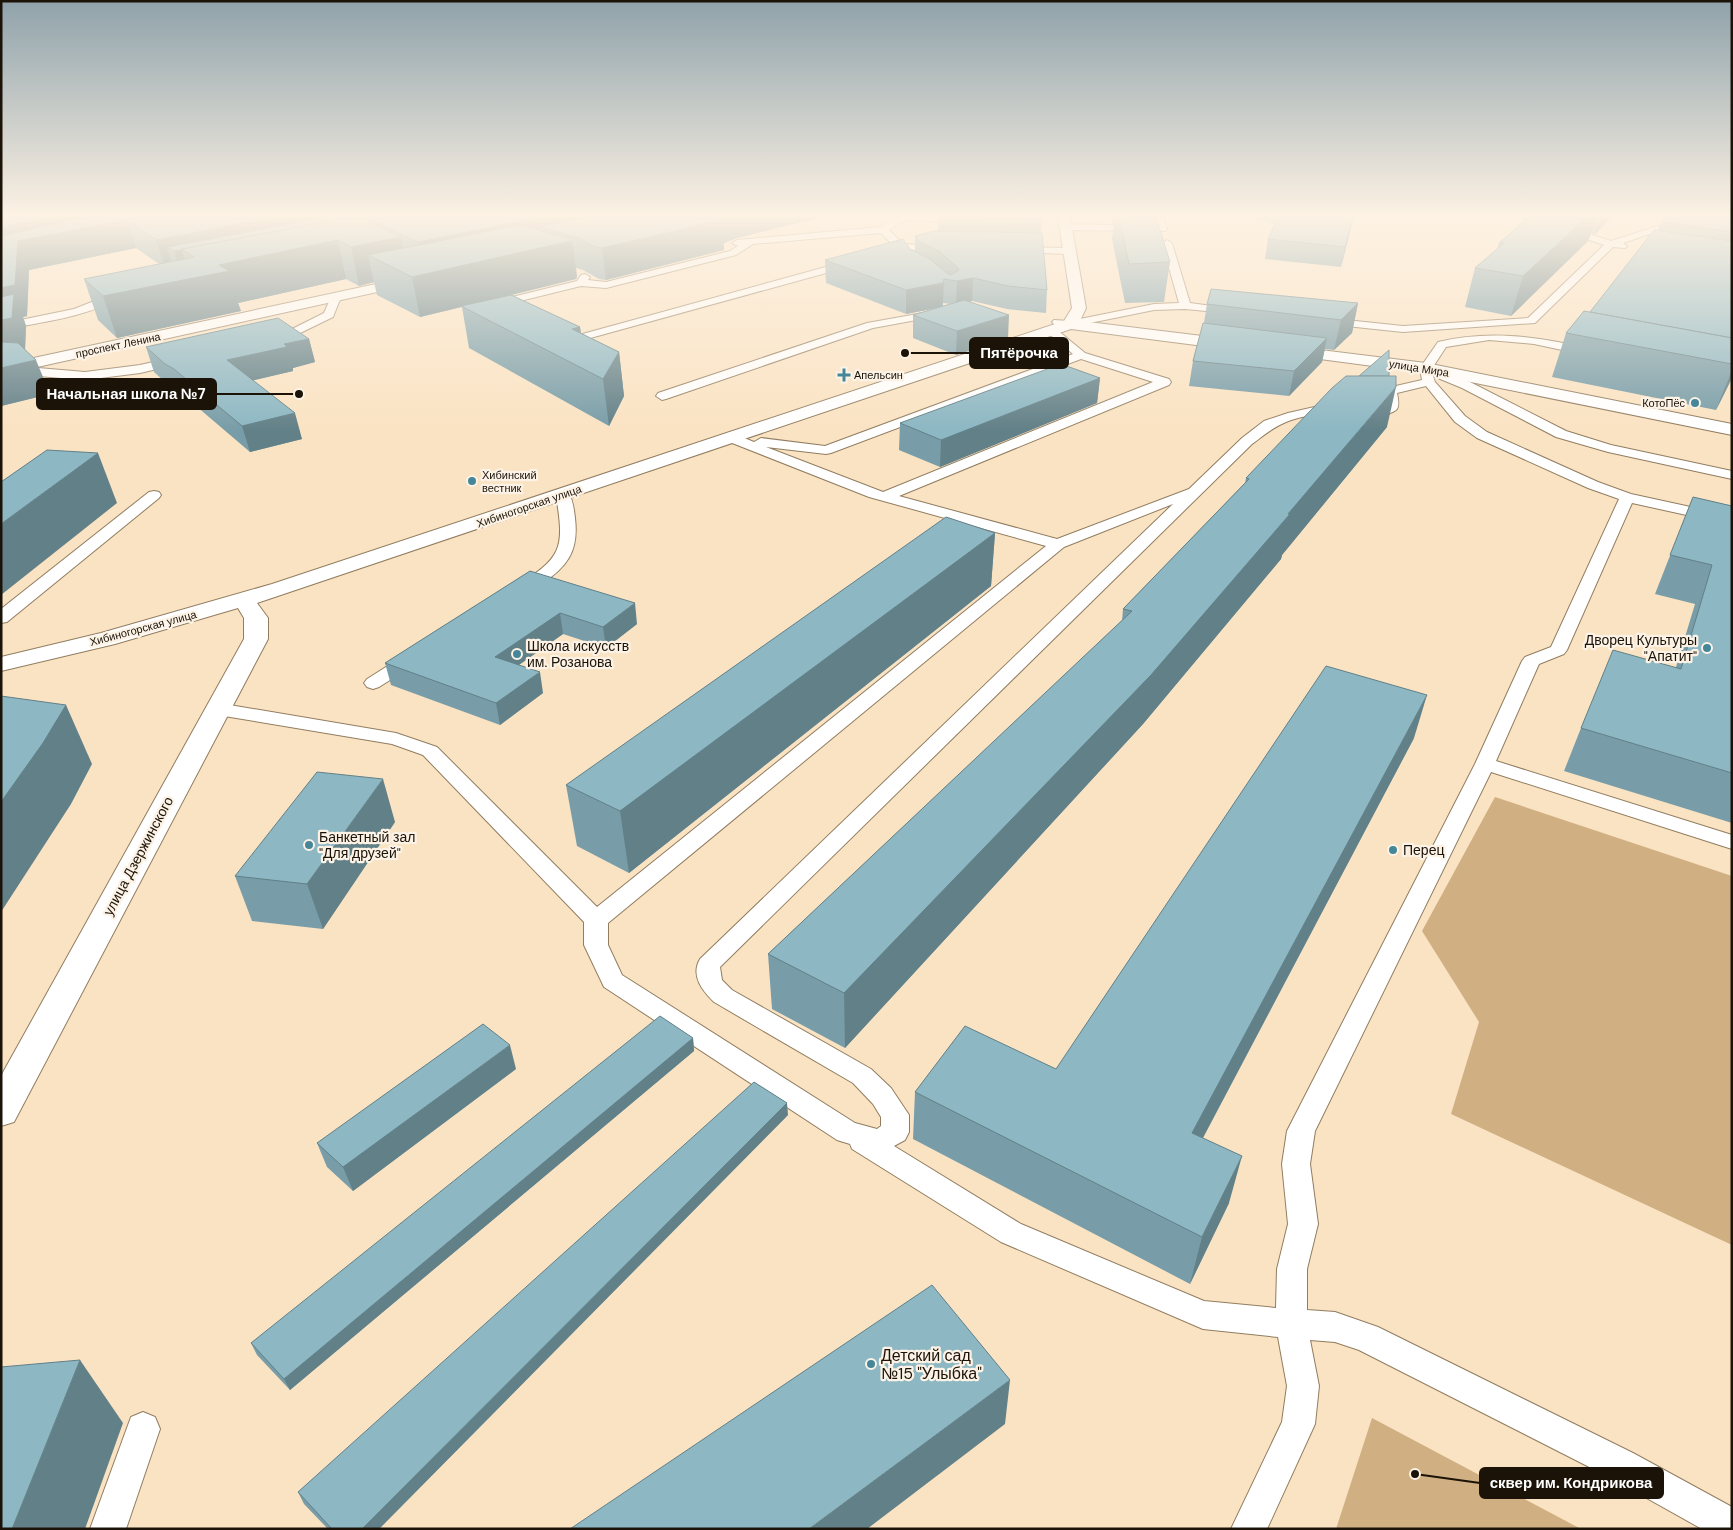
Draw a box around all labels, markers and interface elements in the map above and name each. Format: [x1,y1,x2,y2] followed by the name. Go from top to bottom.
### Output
[74,329,163,361] street label: проспект Ленина
[970,338,1068,368] callout: Пятёрочка
[980,343,1059,363] text: Пятёрочка
[1388,356,1451,380] street label: улица Мира
[854,368,903,382] place label: Апельсин
[838,369,850,381] marker: Апельсин
[37,379,216,409] callout: Начальная школа №7
[46,384,206,404] text: Начальная школа №7
[1642,396,1685,410] place label: КотоПёс
[1689,397,1701,409] marker: КотоПёс
[482,468,537,495] place label: Хибинский вестник
[466,475,478,487] marker: Хибинский вестник
[475,481,584,531] street label: Хибиногорская улица
[88,607,199,649] street label: Хибиногорская улица
[1585,631,1697,665] place label: Дворец Культуры "Апатит"
[527,637,629,671] place label: Школа искусств им. Розанова
[1701,642,1713,654] marker: Дворец Культуры "Апатит"
[511,648,523,660] marker: Школа искусств им. Розанова
[99,793,177,919] street label: улица Дзержинского
[319,828,415,862] place label: Банкетный зал "Для друзей"
[303,839,315,851] marker: Банкетный зал "Для друзей"
[1403,841,1444,859] place label: Перец
[1387,844,1399,856] marker: Перец
[881,1345,982,1384] place label: Детский сад №15 "Улыбка"
[865,1358,877,1370] marker: Детский сад №15 "Улыбка"
[1480,1468,1663,1498] callout: сквер им. Кондрикова
[1490,1473,1653,1493] text: сквер им. Кондрикова

